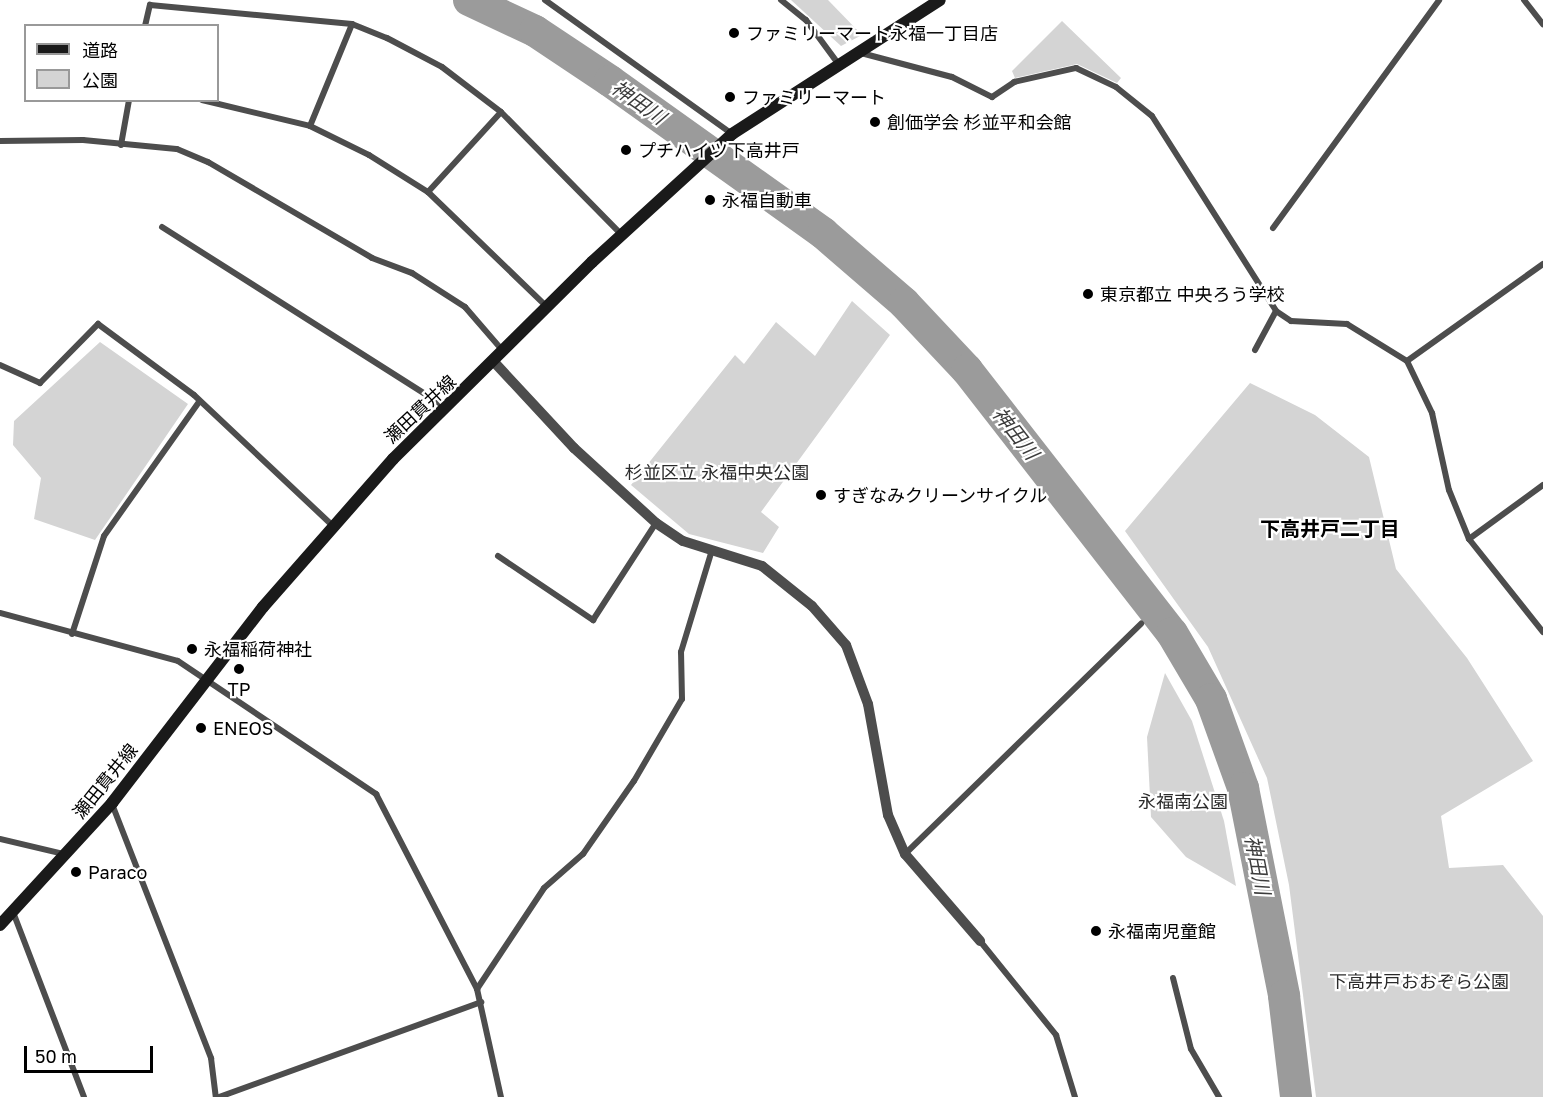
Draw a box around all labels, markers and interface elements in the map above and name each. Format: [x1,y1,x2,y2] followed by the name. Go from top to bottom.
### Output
[746,22,998,44] place label: ファミリーマート永福一丁目店
[24,24,219,102] legend
[727,26,741,40] marker: ファミリーマート永福一丁目店
[82,39,118,61] text: 道路
[82,69,118,91] text: 公園
[608,75,670,129] water label: 神田川
[742,86,886,108] place label: ファミリーマート
[723,90,737,104] marker: ファミリーマート
[887,111,1071,133] place label: 創価学会 杉並平和会館
[868,115,882,129] marker: 創価学会 杉並平和会館
[638,139,800,161] place label: プチハイツ下高井戸
[619,143,633,157] marker: プチハイツ下高井戸
[722,189,812,211] place label: 永福自動車
[703,193,717,207] marker: 永福自動車
[1100,283,1284,305] place label: 東京都立 中央ろう学校
[1081,287,1095,301] marker: 東京都立 中央ろう学校
[380,370,460,448] street label: 瀬田貫井線
[988,402,1044,464] water label: 神田川
[625,461,809,483] park label: 杉並区立 永福中央公園
[833,484,1049,506] place label: すぎなみクリーンサイクル
[814,488,828,502] marker: すぎなみクリーンサイクル
[1260,516,1400,540] district label: 下高井戸二丁目
[204,638,312,660] place label: 永福稲荷神社
[185,642,199,656] marker: 永福稲荷神社
[232,662,246,676] marker: TP
[228,678,250,700] place label: TP
[213,717,273,739] place label: ENEOS
[194,721,208,735] marker: ENEOS
[68,739,142,823] street label: 瀬田貫井線
[1138,790,1228,812] park label: 永福南公園
[1240,833,1276,897] water label: 神田川
[88,861,147,883] place label: Paraco
[69,865,83,879] marker: Paraco
[1108,920,1216,942] place label: 永福南児童館
[1089,924,1103,938] marker: 永福南児童館
[1329,970,1509,992] park label: 下高井戸おおぞら公園
[27,1034,156,1072] scale bar
[35,1045,77,1067] text: 50 m

